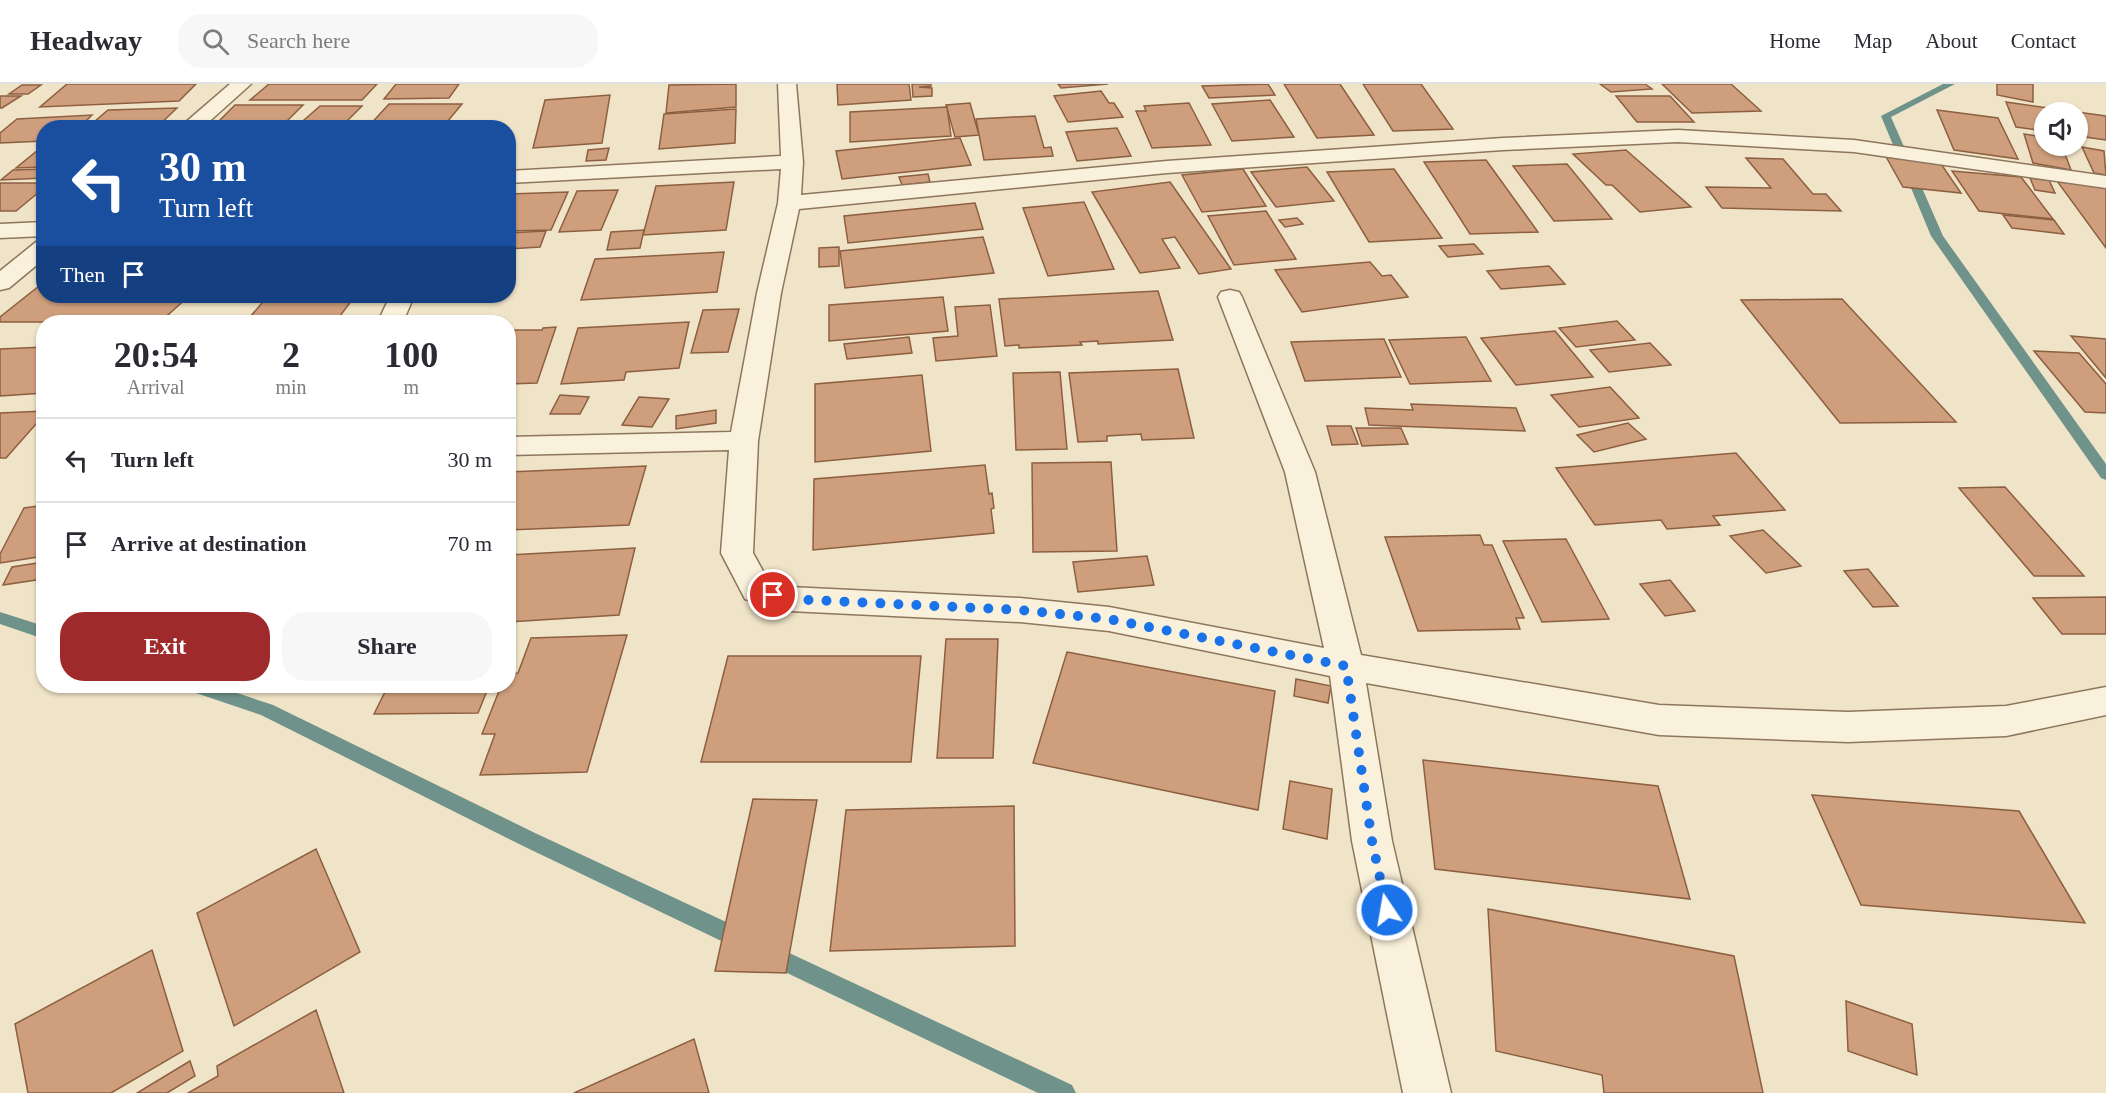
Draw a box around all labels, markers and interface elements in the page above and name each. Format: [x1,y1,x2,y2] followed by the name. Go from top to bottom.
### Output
[178,14,598,68] search box
[30,25,142,56] text: Headway
[199,25,232,58] icon: search
[247,28,350,53] text: Search here
[1769,29,1821,53] text: Home
[1854,29,1892,53] text: Map
[1925,29,1978,53] text: About
[2011,29,2076,53] text: Contact
[2034,102,2088,156] map controls
[2034,102,2088,156] button: sound
[60,144,138,222] icon: left
[159,144,247,190] text: 30 m
[159,193,253,223] text: Turn left
[117,258,150,291] icon: arrive
[60,262,105,287] text: Then
[114,335,198,375] text: 20:54
[282,335,300,375] text: 2
[384,335,438,375] text: 100
[127,376,185,398] text: Arrival
[275,376,307,398] text: min
[404,376,419,398] text: m
[60,444,93,477] icon: left
[111,447,194,472] text: Turn left
[447,447,492,472] text: 30 m
[60,528,93,561] icon: arrive
[111,531,307,556] text: Arrive at destination
[447,531,492,556] text: 70 m
[747,569,798,620] pin
[756,578,789,611] icon: arrive
[60,612,270,681] button: Exit
[282,612,492,681] button: Share
[1355,878,1419,942] position arrow

